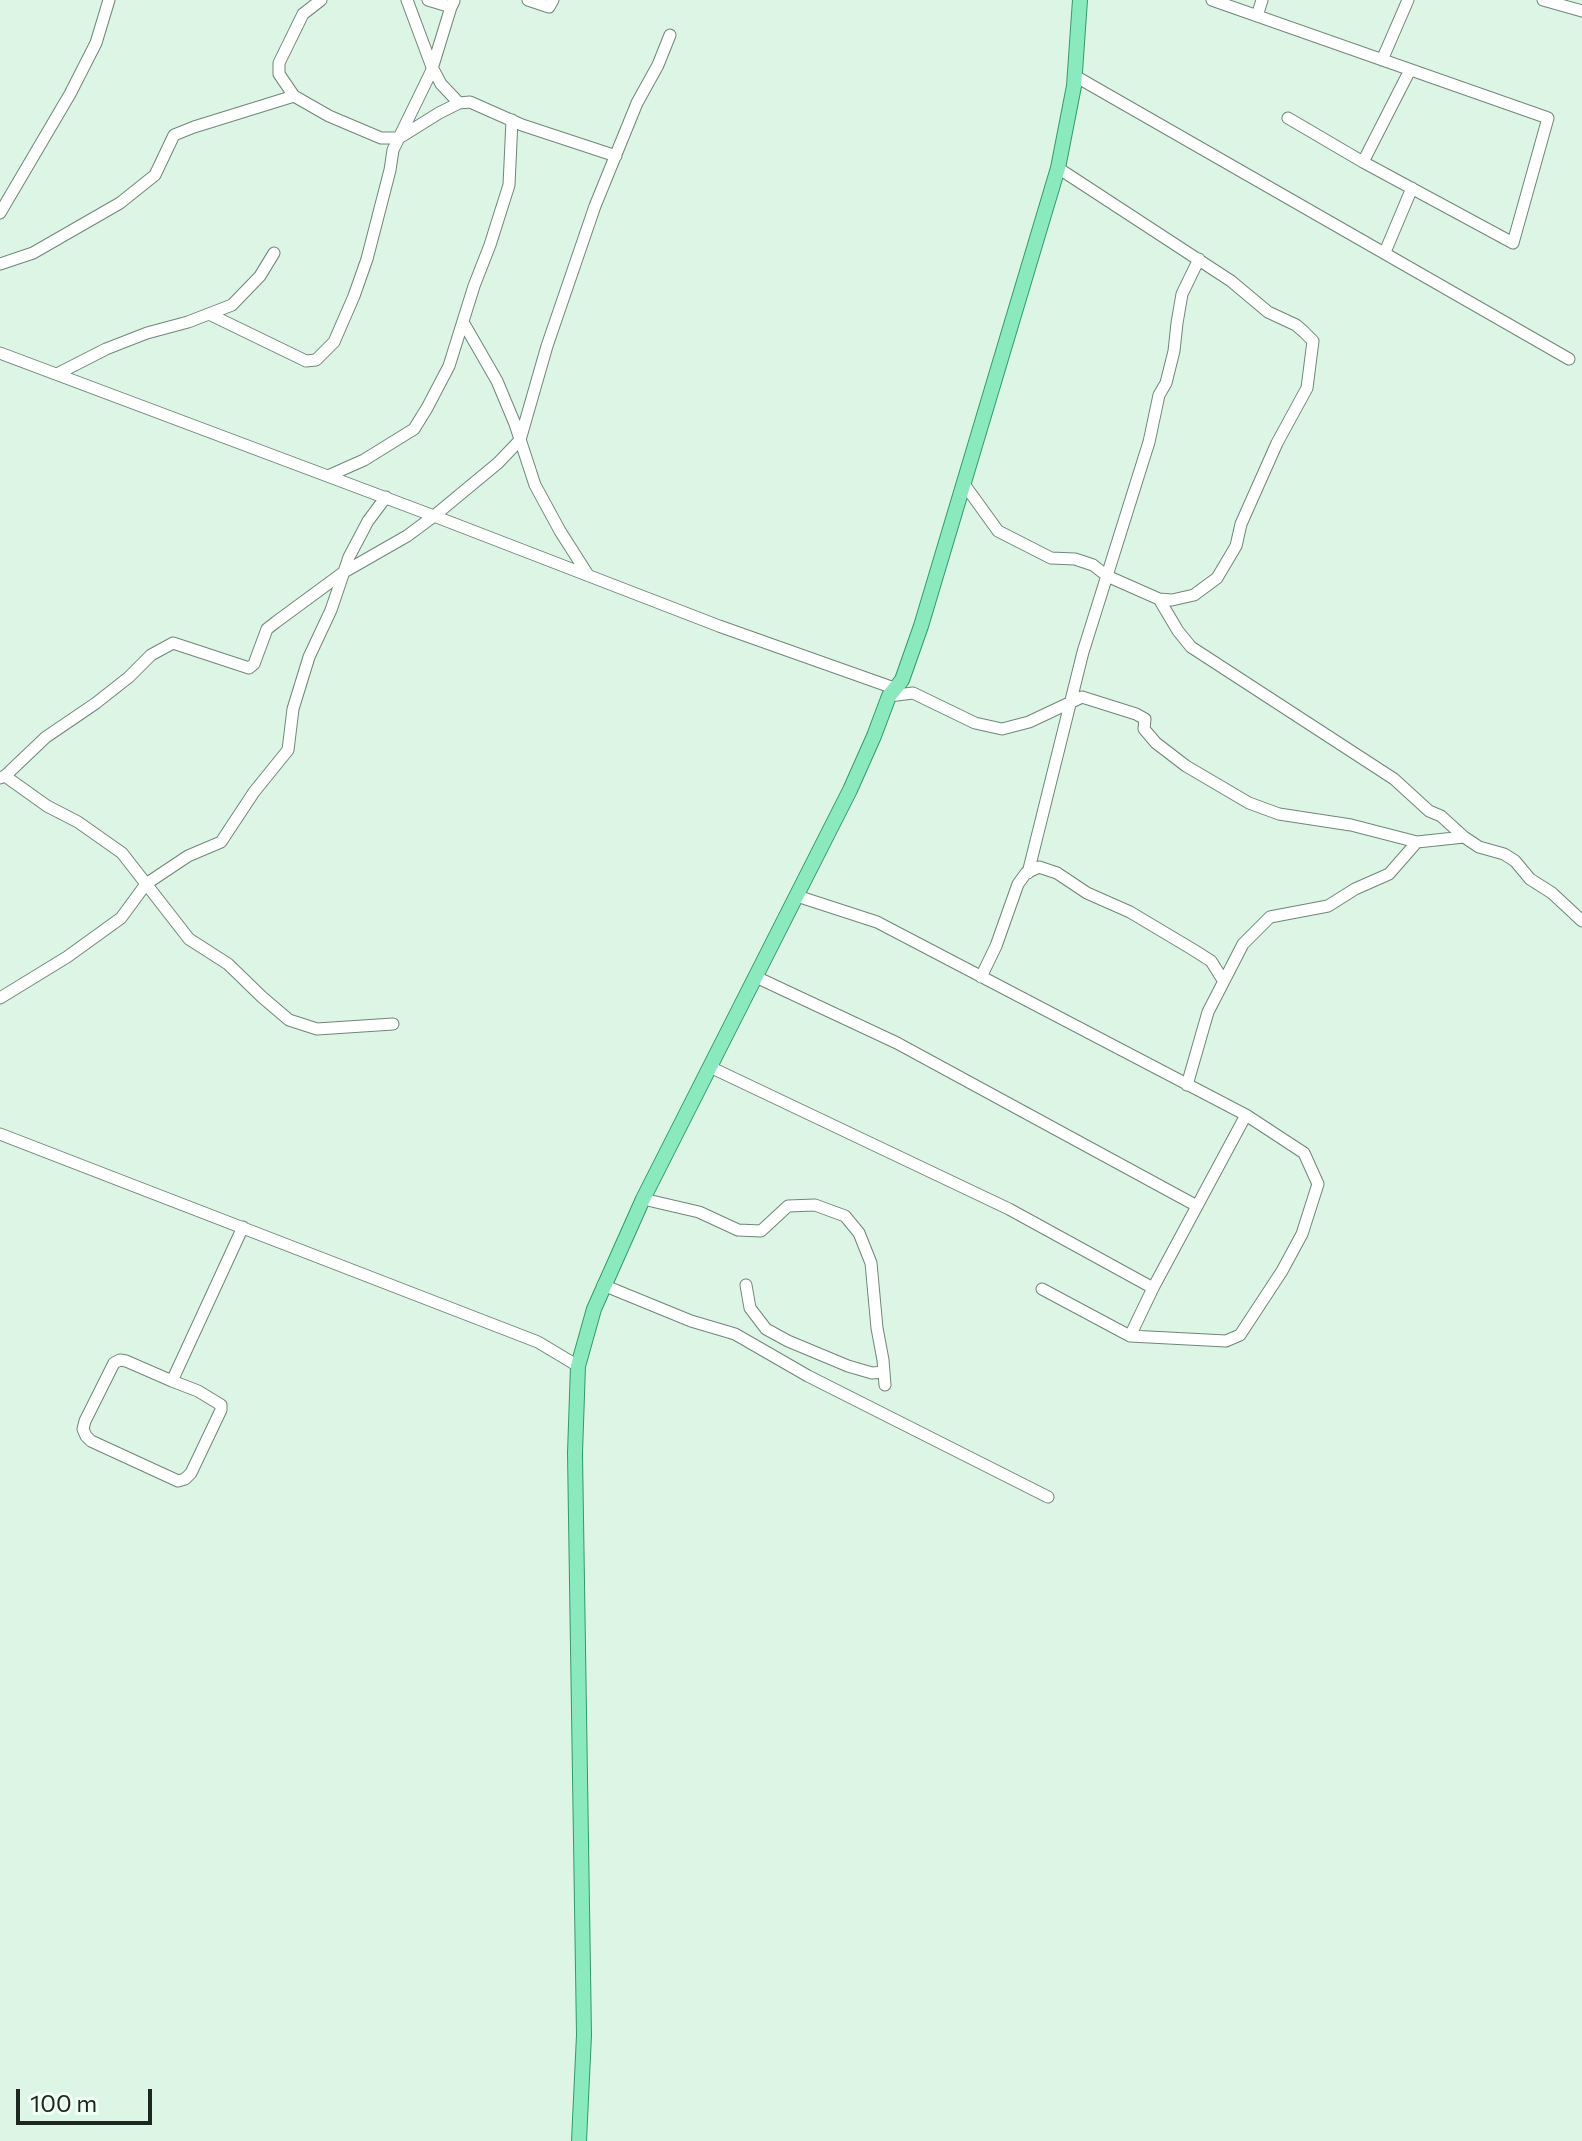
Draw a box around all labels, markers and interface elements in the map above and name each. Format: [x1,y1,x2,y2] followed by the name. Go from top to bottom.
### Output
[20,2073,156,2123] scale bar
[30,2088,97,2117] text: 100 m

